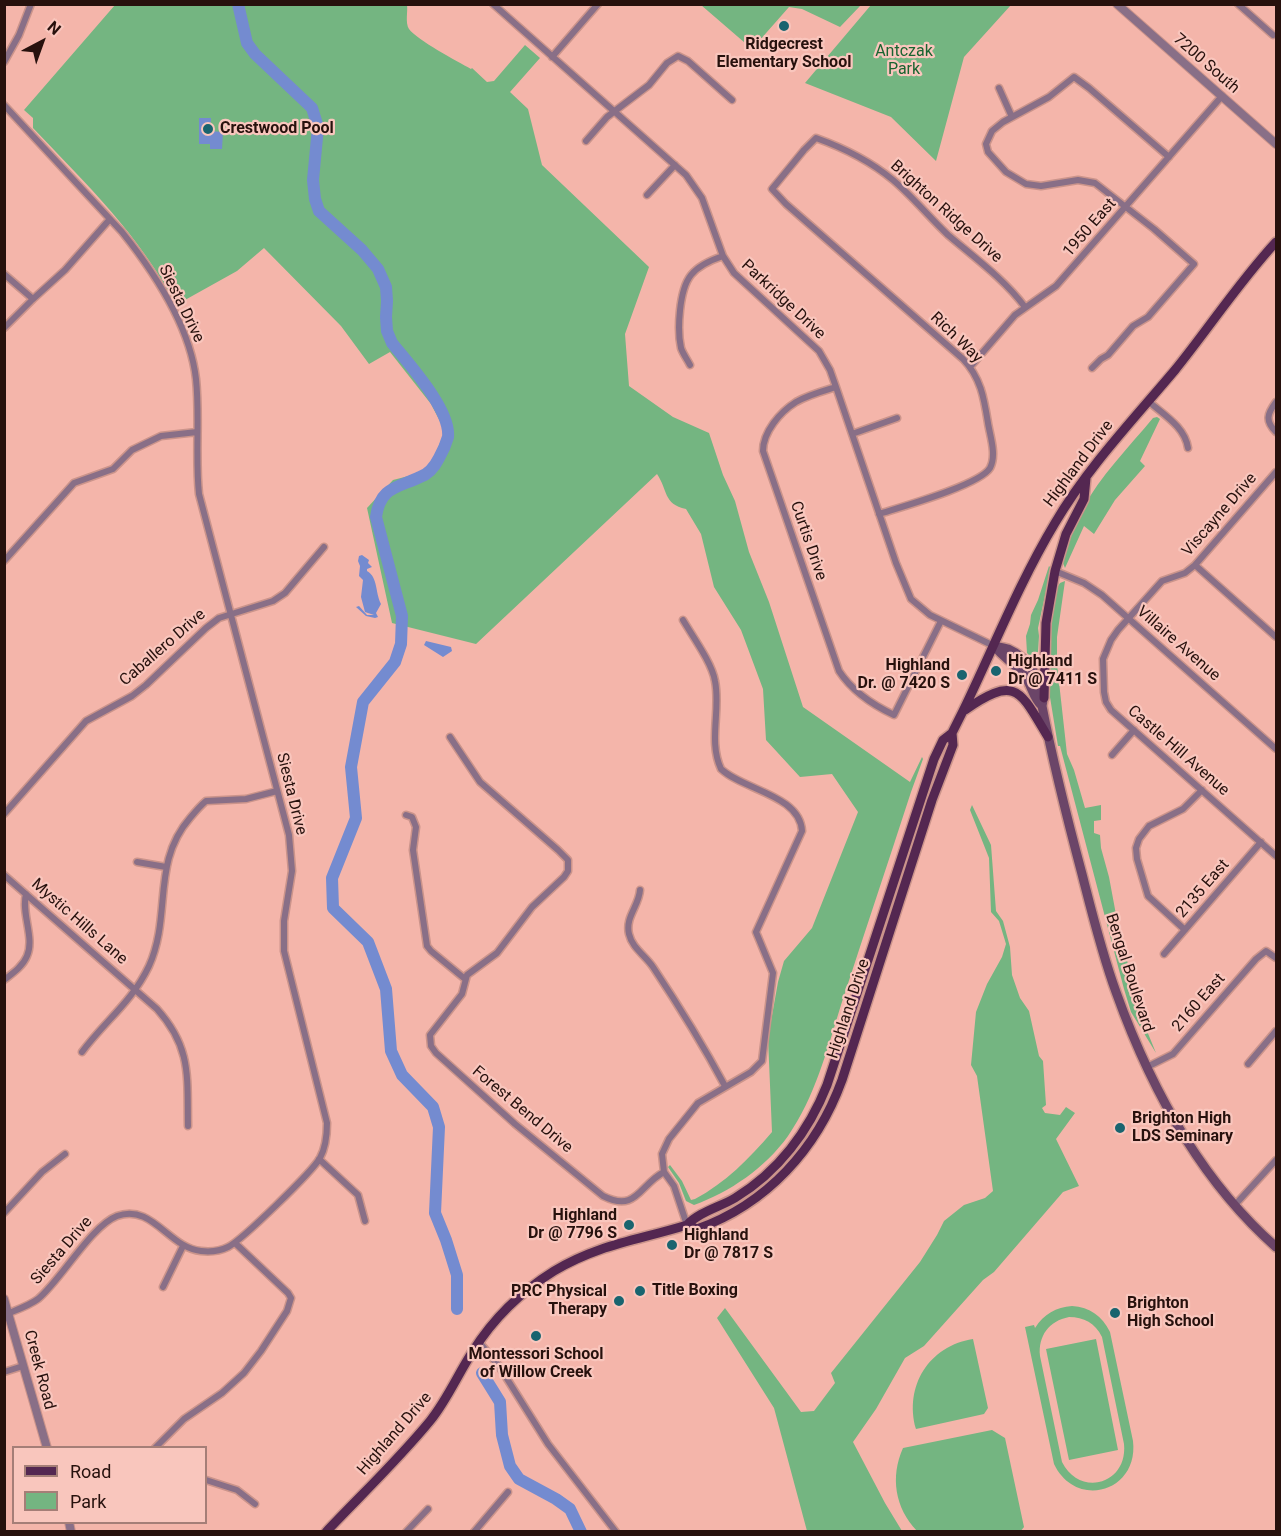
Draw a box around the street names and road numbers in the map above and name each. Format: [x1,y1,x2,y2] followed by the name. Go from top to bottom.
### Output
[1169,30,1243,98] street label: 7200 South
[886,157,1006,267] street label: Brighton Ridge Drive
[1059,195,1121,261] street label: 1950 East
[737,256,829,344] street label: Parkridge Drive
[154,262,208,346] street label: Siesta Drive
[926,309,986,367] street label: Rich Way
[1040,417,1118,511] street label: Highland Drive
[1179,469,1261,561] street label: Viscayne Drive
[786,499,830,583] street label: Curtis Drive
[1132,602,1224,686] street label: Villaire Avenue
[116,606,210,690] street label: Caballero Drive
[1123,702,1233,800] street label: Castle Hill Avenue
[272,751,310,837] street label: Siesta Drive
[1172,856,1234,922] street label: 2135 East
[27,875,131,969] street label: Mystic Hills Lane
[1101,911,1157,1035] street label: Bengal Boulevard
[824,957,874,1061] street label: Highland Drive
[1168,970,1230,1036] street label: 2160 East
[468,1062,576,1158] street label: Forest Bend Drive
[27,1213,97,1289] street label: Siesta Drive
[19,1328,59,1412] street label: Creek Road
[354,1389,436,1479] street label: Highland Drive

